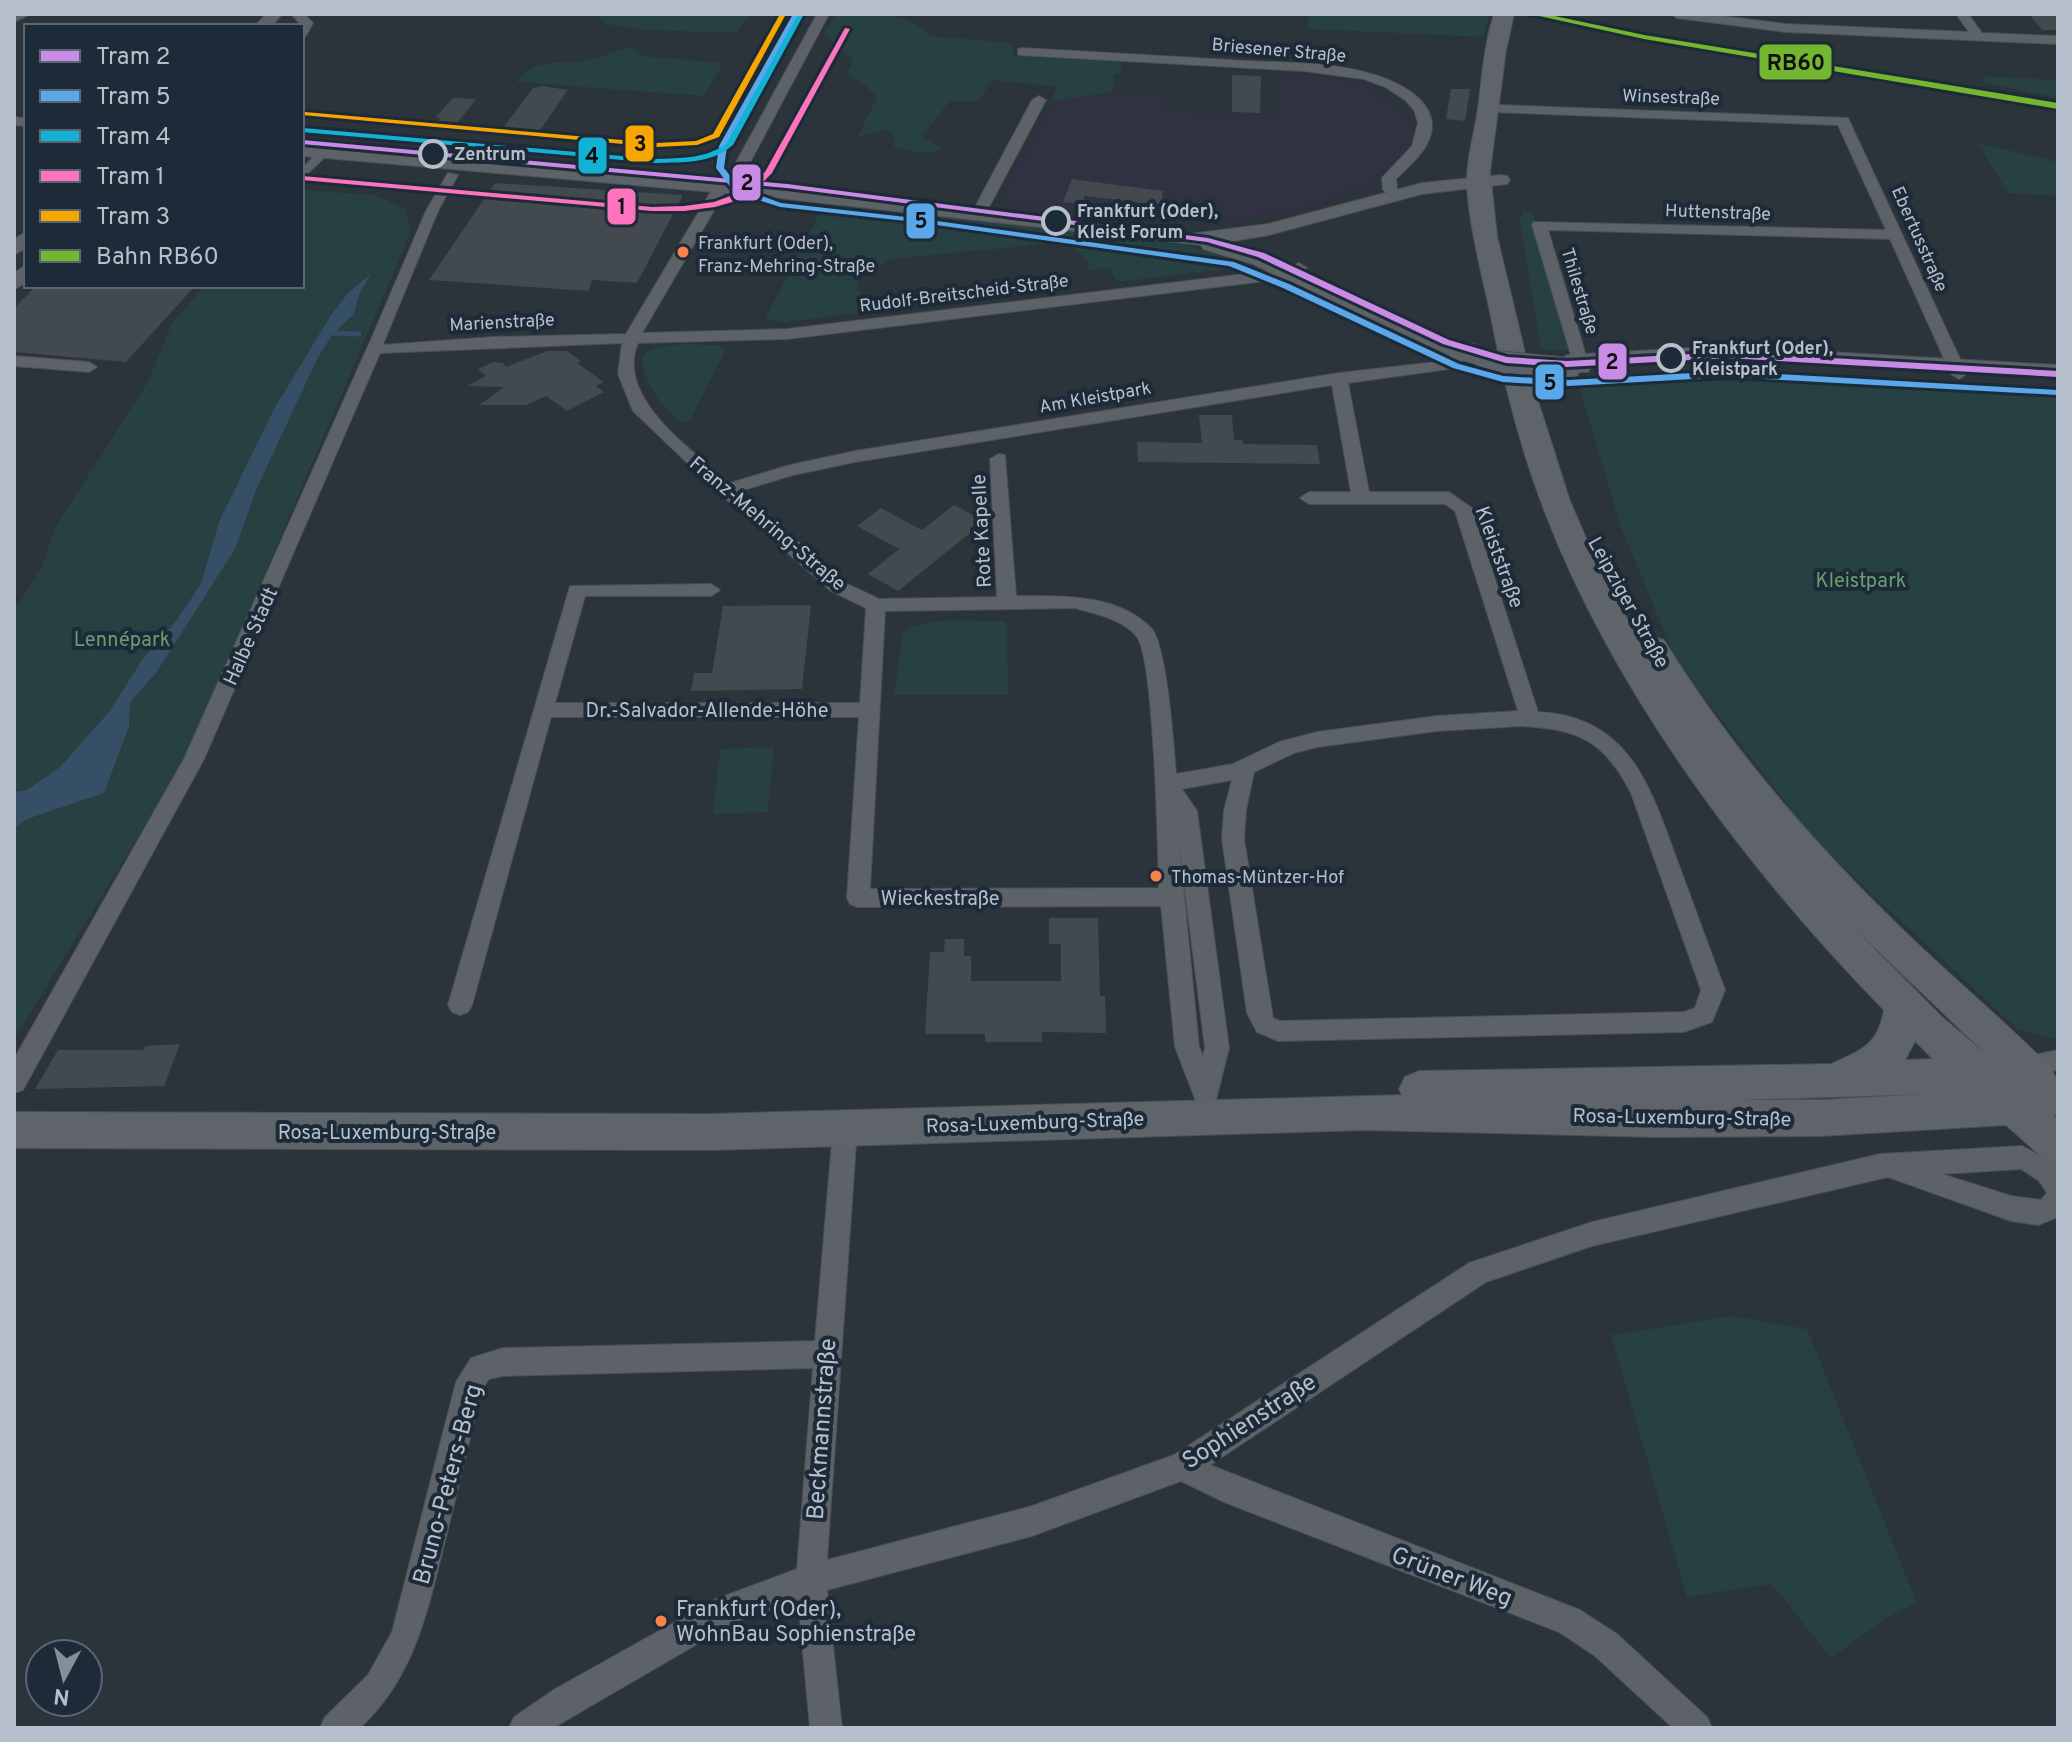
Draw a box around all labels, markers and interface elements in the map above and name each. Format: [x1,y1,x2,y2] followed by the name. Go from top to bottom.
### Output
[24,24,304,288] legend
[1211,34,1347,69] street label: Briesener Straße
[96,43,170,73] text: Tram 2
[1758,43,1833,81] line badge: RB60
[1767,51,1825,78] text: RB60
[96,83,171,113] text: Tram 5
[1622,85,1720,112] street label: Winsestraße
[96,123,171,153] text: Tram 4
[624,124,655,163] line badge: 3
[633,132,647,159] text: 3
[577,136,608,175] line badge: 4
[419,140,447,168] marker: Zentrum
[454,144,526,167] place label: Zentrum
[585,144,599,171] text: 4
[96,163,165,193] text: Tram 1
[731,163,762,202] line badge: 2
[740,171,754,198] text: 2
[1885,183,1952,296] street label: Ebertusstraße
[606,187,637,226] line badge: 1
[618,195,626,222] text: 1
[1665,200,1771,227] street label: Huttenstraße
[1077,201,1218,245] place label: Frankfurt (Oder), Kleist Forum
[905,202,936,240] line badge: 5
[96,203,170,233] text: Tram 3
[1042,207,1070,235] marker: Frankfurt (Oder), Kleist Forum
[914,209,928,236] text: 5
[698,233,875,279] place label: Frankfurt (Oder), Franz-Mehring-Straße
[96,243,219,273] text: Bahn RB60
[675,244,691,260] marker: Frankfurt (Oder), Franz-Mehring-Straße
[1554,245,1603,338] street label: Thilestraße
[858,270,1070,319] street label: Rudolf-Breitscheid-Straße
[449,309,555,338] street label: Marienstraße
[1692,338,1833,382] place label: Frankfurt (Oder), Kleistpark
[1597,342,1628,381] line badge: 2
[1657,344,1685,372] marker: Frankfurt (Oder), Kleistpark
[1605,350,1619,377] text: 2
[1534,363,1565,401] line badge: 5
[1543,371,1557,398] text: 5
[1037,377,1153,420] street label: Am Kleistpark
[683,451,850,598] street label: Franz-Mehring-Straße
[967,473,999,588] street label: Rote Kapelle
[1468,503,1529,612] street label: Kleiststraße
[1580,533,1674,673] street label: Leipziger Straße
[1816,569,1906,595] park label: Kleistpark
[219,584,285,690] street label: Halbe Stadt
[74,628,170,654] park label: Lennépark
[586,699,828,725] street label: Dr.-Salvador-Allende-Höhe
[1171,867,1344,890] place label: Thomas-Müntzer-Hof
[1148,868,1164,884] marker: Thomas-Müntzer-Hof
[880,887,1000,913] street label: Wieckestraße
[1572,1104,1791,1134] street label: Rosa-Luxemburg-Straße
[925,1107,1145,1141] street label: Rosa-Luxemburg-Straße
[278,1121,496,1147] street label: Rosa-Luxemburg-Straße
[802,1337,844,1521] street label: Beckmannstraße
[1177,1368,1323,1477] street label: Sophienstraße
[408,1381,490,1588] street label: Bruno-Peters-Berg
[1386,1541,1516,1615] street label: Grüner Weg
[676,1597,916,1649] place label: Frankfurt (Oder), WohnBau Sophienstraße
[653,1613,669,1629] marker: Frankfurt (Oder), WohnBau Sophienstraße
[24,1638,104,1718] north arrow
[52,1681,71,1710] text: N

